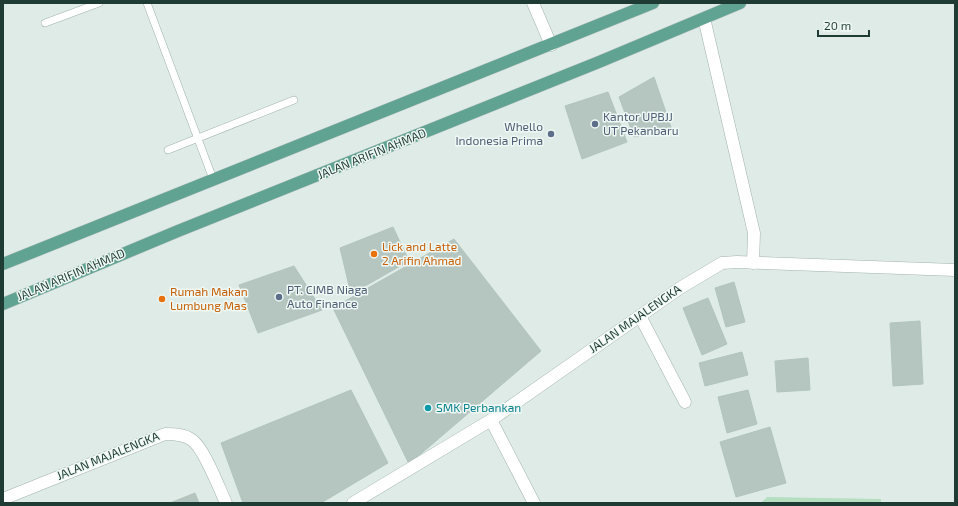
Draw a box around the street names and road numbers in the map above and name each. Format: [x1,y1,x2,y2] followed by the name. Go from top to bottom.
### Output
[315,125,428,181] street label: JALAN ARIFIN AHMAD
[15,245,127,303] street label: JALAN ARIFIN AHMAD
[586,281,684,355] street label: JALAN MAJALENGKA
[54,428,161,482] street label: JALAN MAJALENGKA

